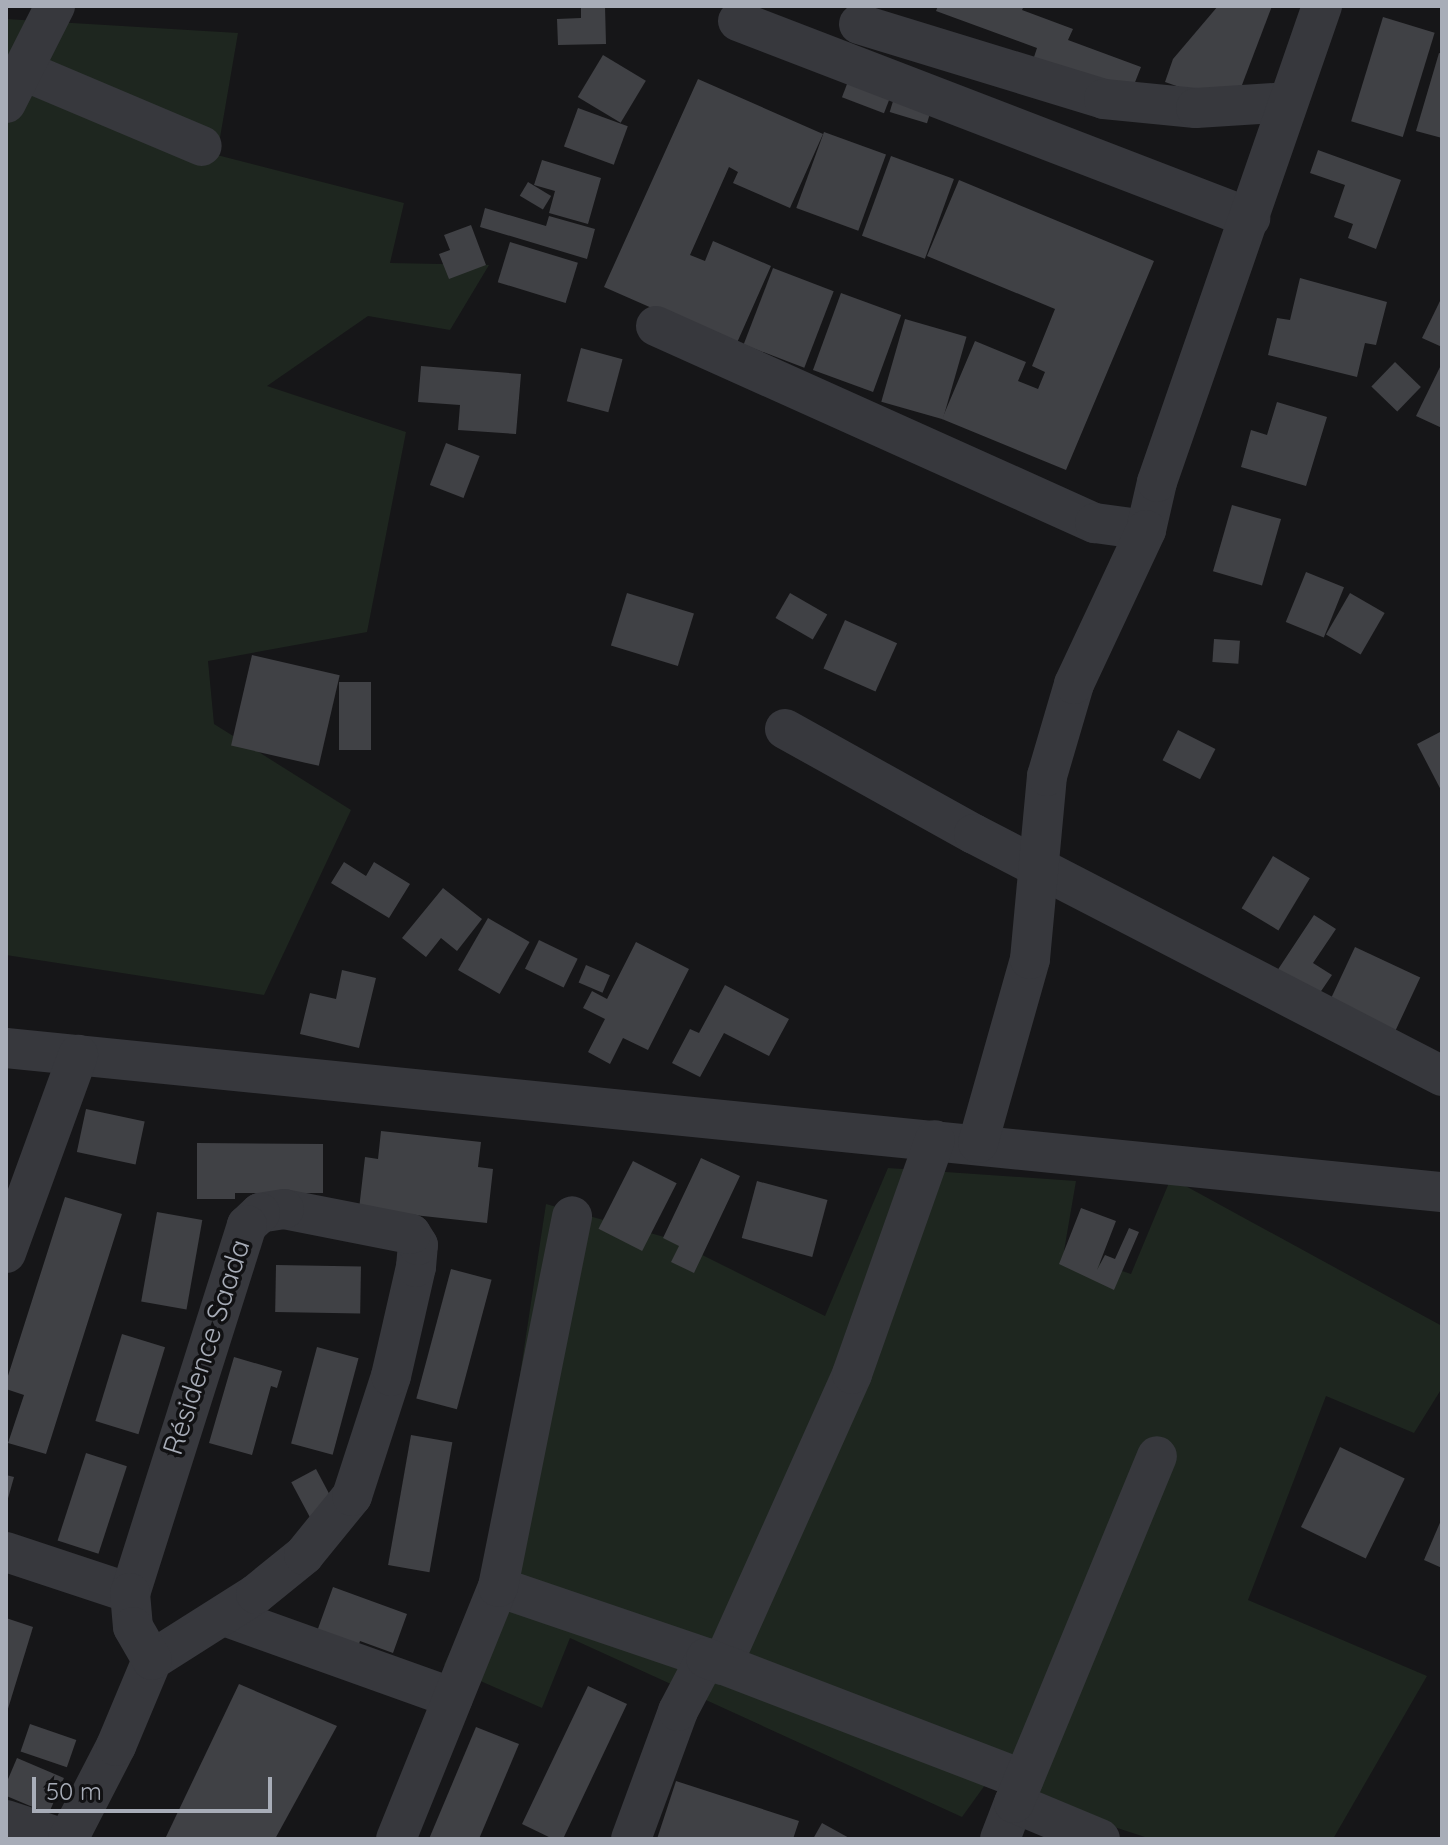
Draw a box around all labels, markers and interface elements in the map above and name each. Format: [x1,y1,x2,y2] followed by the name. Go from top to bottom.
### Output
[155,1235,257,1459] street label: Résidence Saada
[36,1761,276,1811] scale bar
[46,1776,102,1806] text: 50 m

